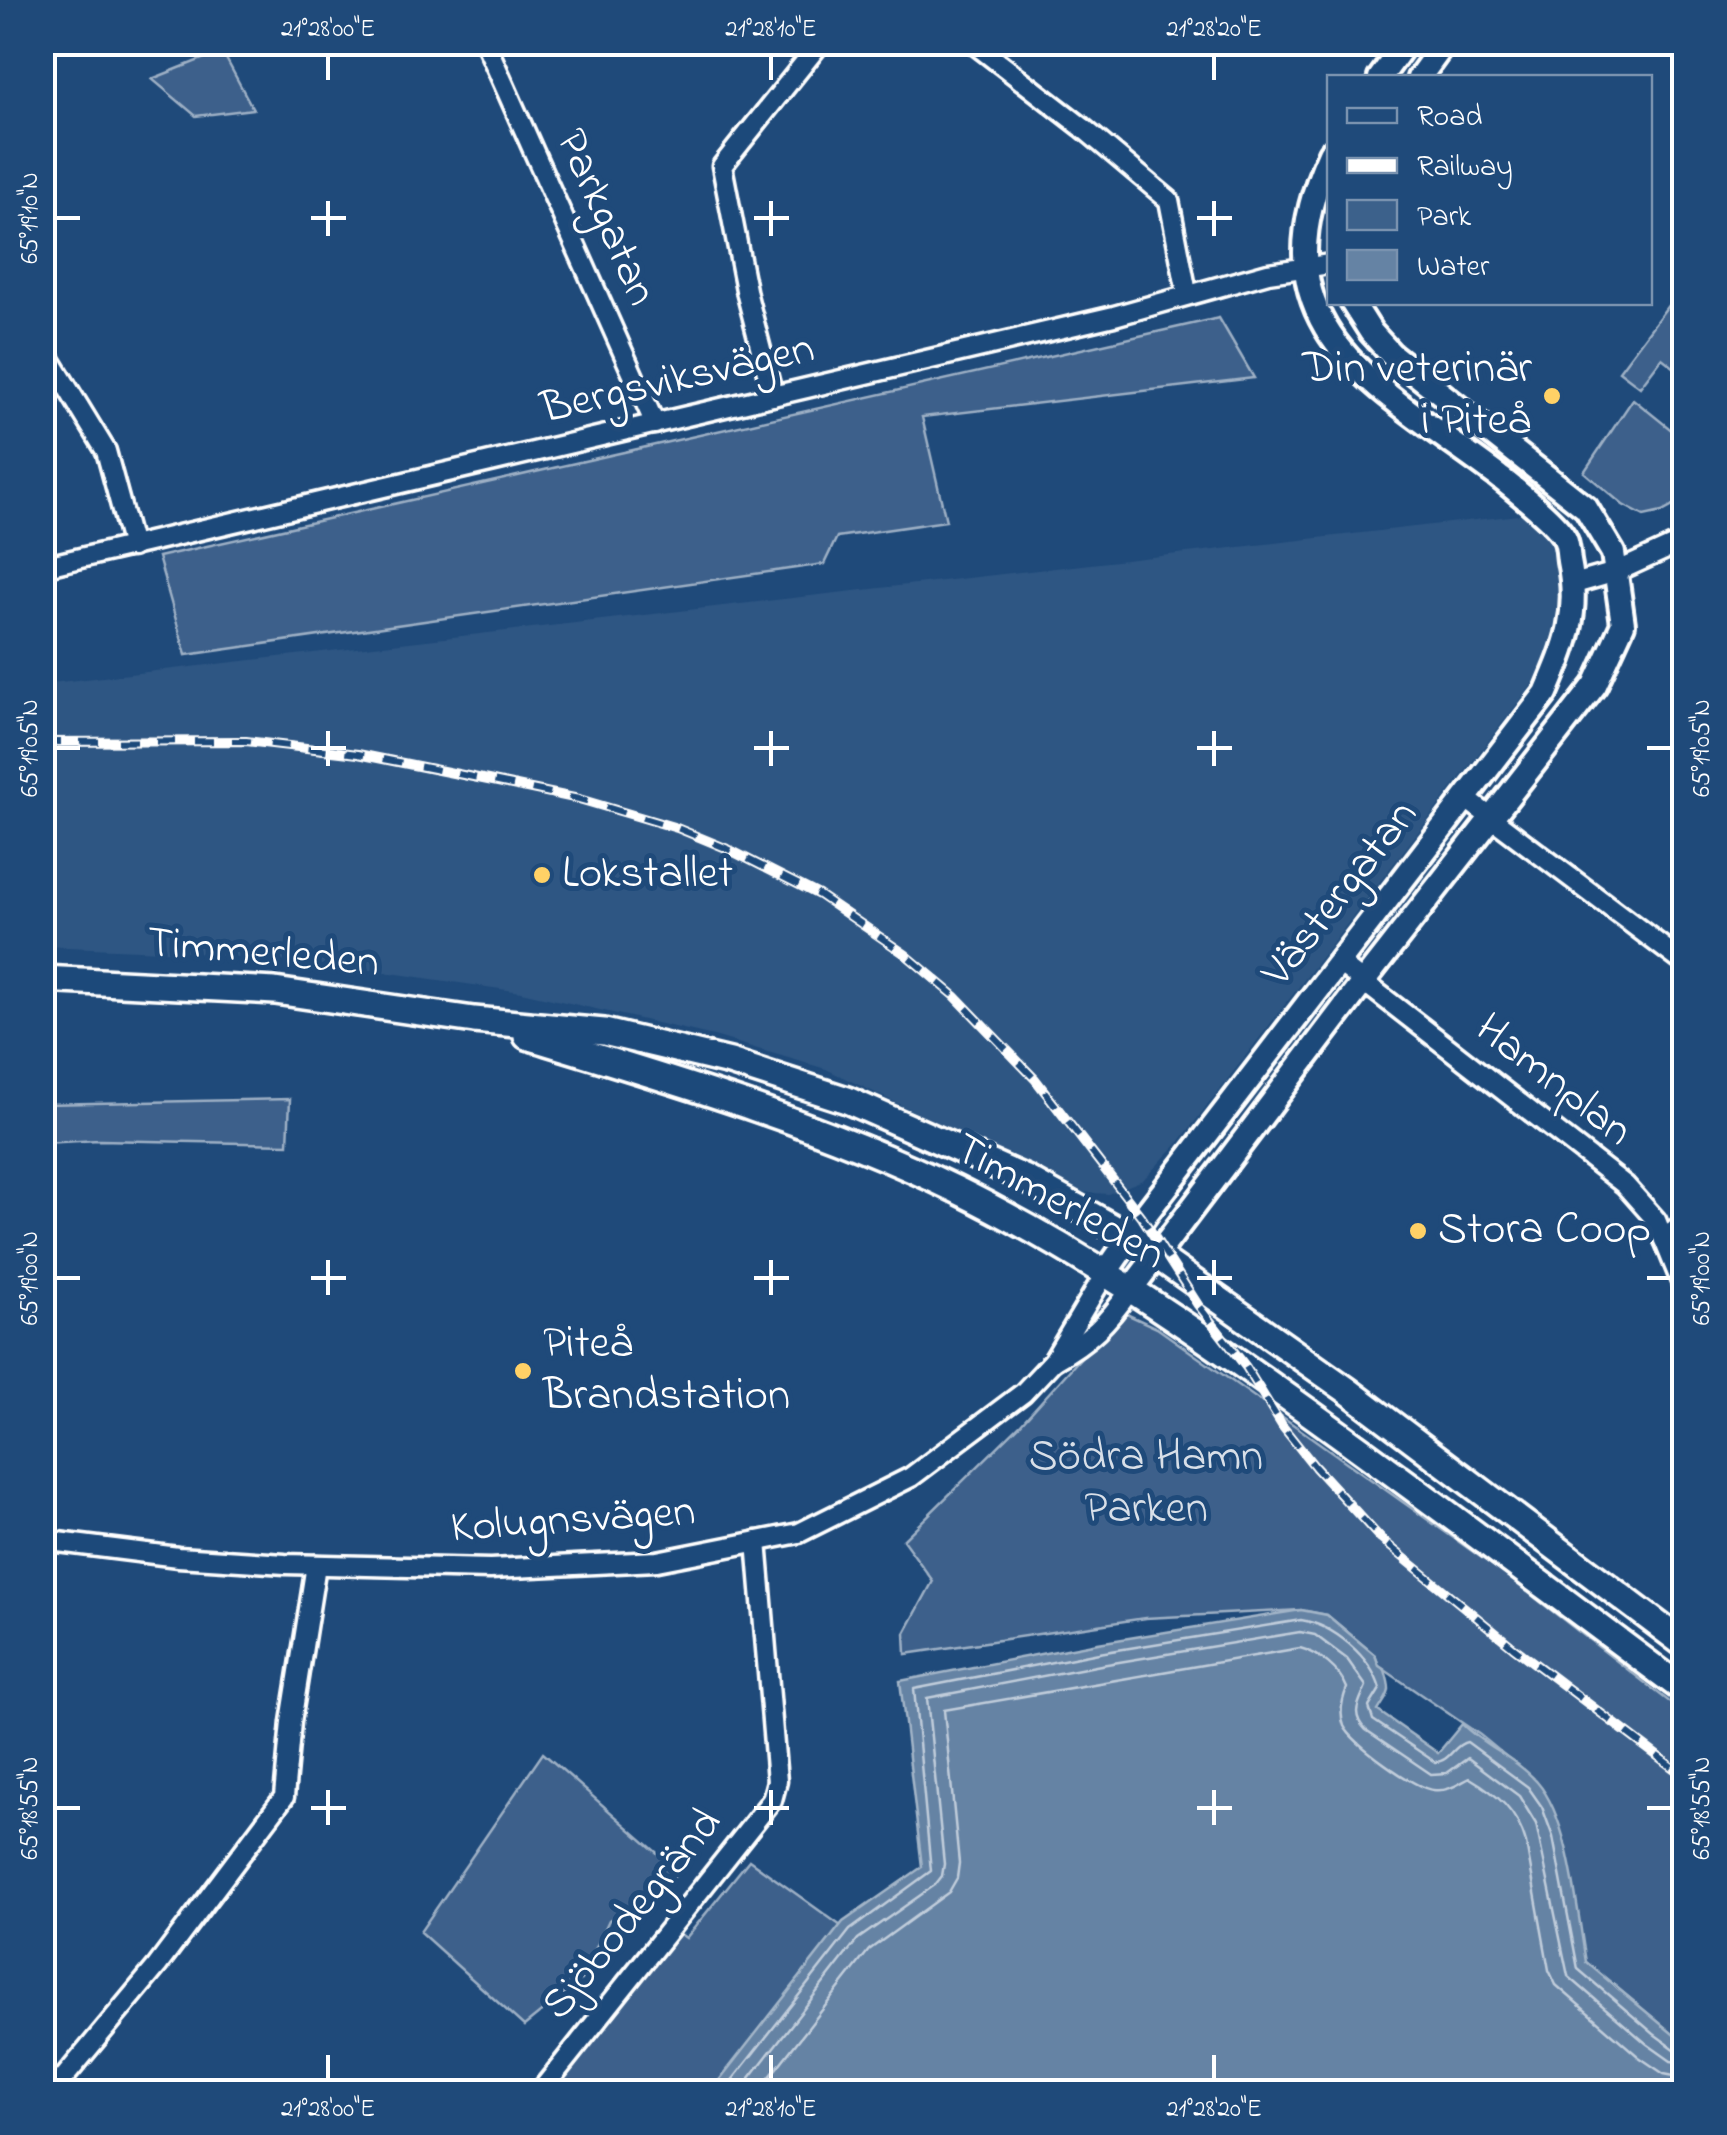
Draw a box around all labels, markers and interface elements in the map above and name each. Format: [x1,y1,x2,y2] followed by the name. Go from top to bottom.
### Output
[281,12,375,48] text: 21°28'00"E
[725,12,817,48] text: 21°28'10"E
[1166,12,1262,48] text: 21°28'20"E
[1327,75,1652,305] legend
[1417,96,1482,140] text: Road
[536,119,673,317] street label: Parkgatan
[1417,146,1513,190] text: Railway
[13,172,49,264] text: 65°19'10"N
[1417,196,1472,240] text: Park
[1417,246,1490,290] text: Water
[534,317,821,445] street label: Bergsviksvägen
[1301,337,1532,455] place label: Din veterinär i Piteå
[1541,385,1563,407] marker: Din veterinär i Piteå
[13,699,49,797] text: 65°19'05"N
[1685,699,1721,797] text: 65°19'05"N
[1246,786,1436,1003] street label: Västergatan
[562,842,733,908] place label: Lokstallet
[531,864,553,886] marker: Lokstallet
[144,911,382,997] street label: Timmerleden
[1460,998,1646,1164] street label: Hamnplan
[941,1118,1177,1288] street label: Timmerleden
[1438,1198,1651,1264] place label: Stora Coop
[1407,1220,1429,1242] marker: Stora Coop
[13,1231,49,1325] text: 65°19'00"N
[1685,1231,1721,1325] text: 65°19'00"N
[542,1312,790,1430] place label: Piteå Brandstation
[512,1360,534,1382] marker: Piteå Brandstation
[1029,1425,1263,1543] park label: Södra Hamn Parken
[448,1480,698,1563] street label: Kolugnsvägen
[13,1756,49,1860] text: 65°18'55"N
[1685,1756,1721,1860] text: 65°18'55"N
[526,1794,740,2036] street label: Sjöbodegränd
[281,2092,375,2128] text: 21°28'00"E
[725,2092,817,2128] text: 21°28'10"E
[1166,2092,1262,2128] text: 21°28'20"E

